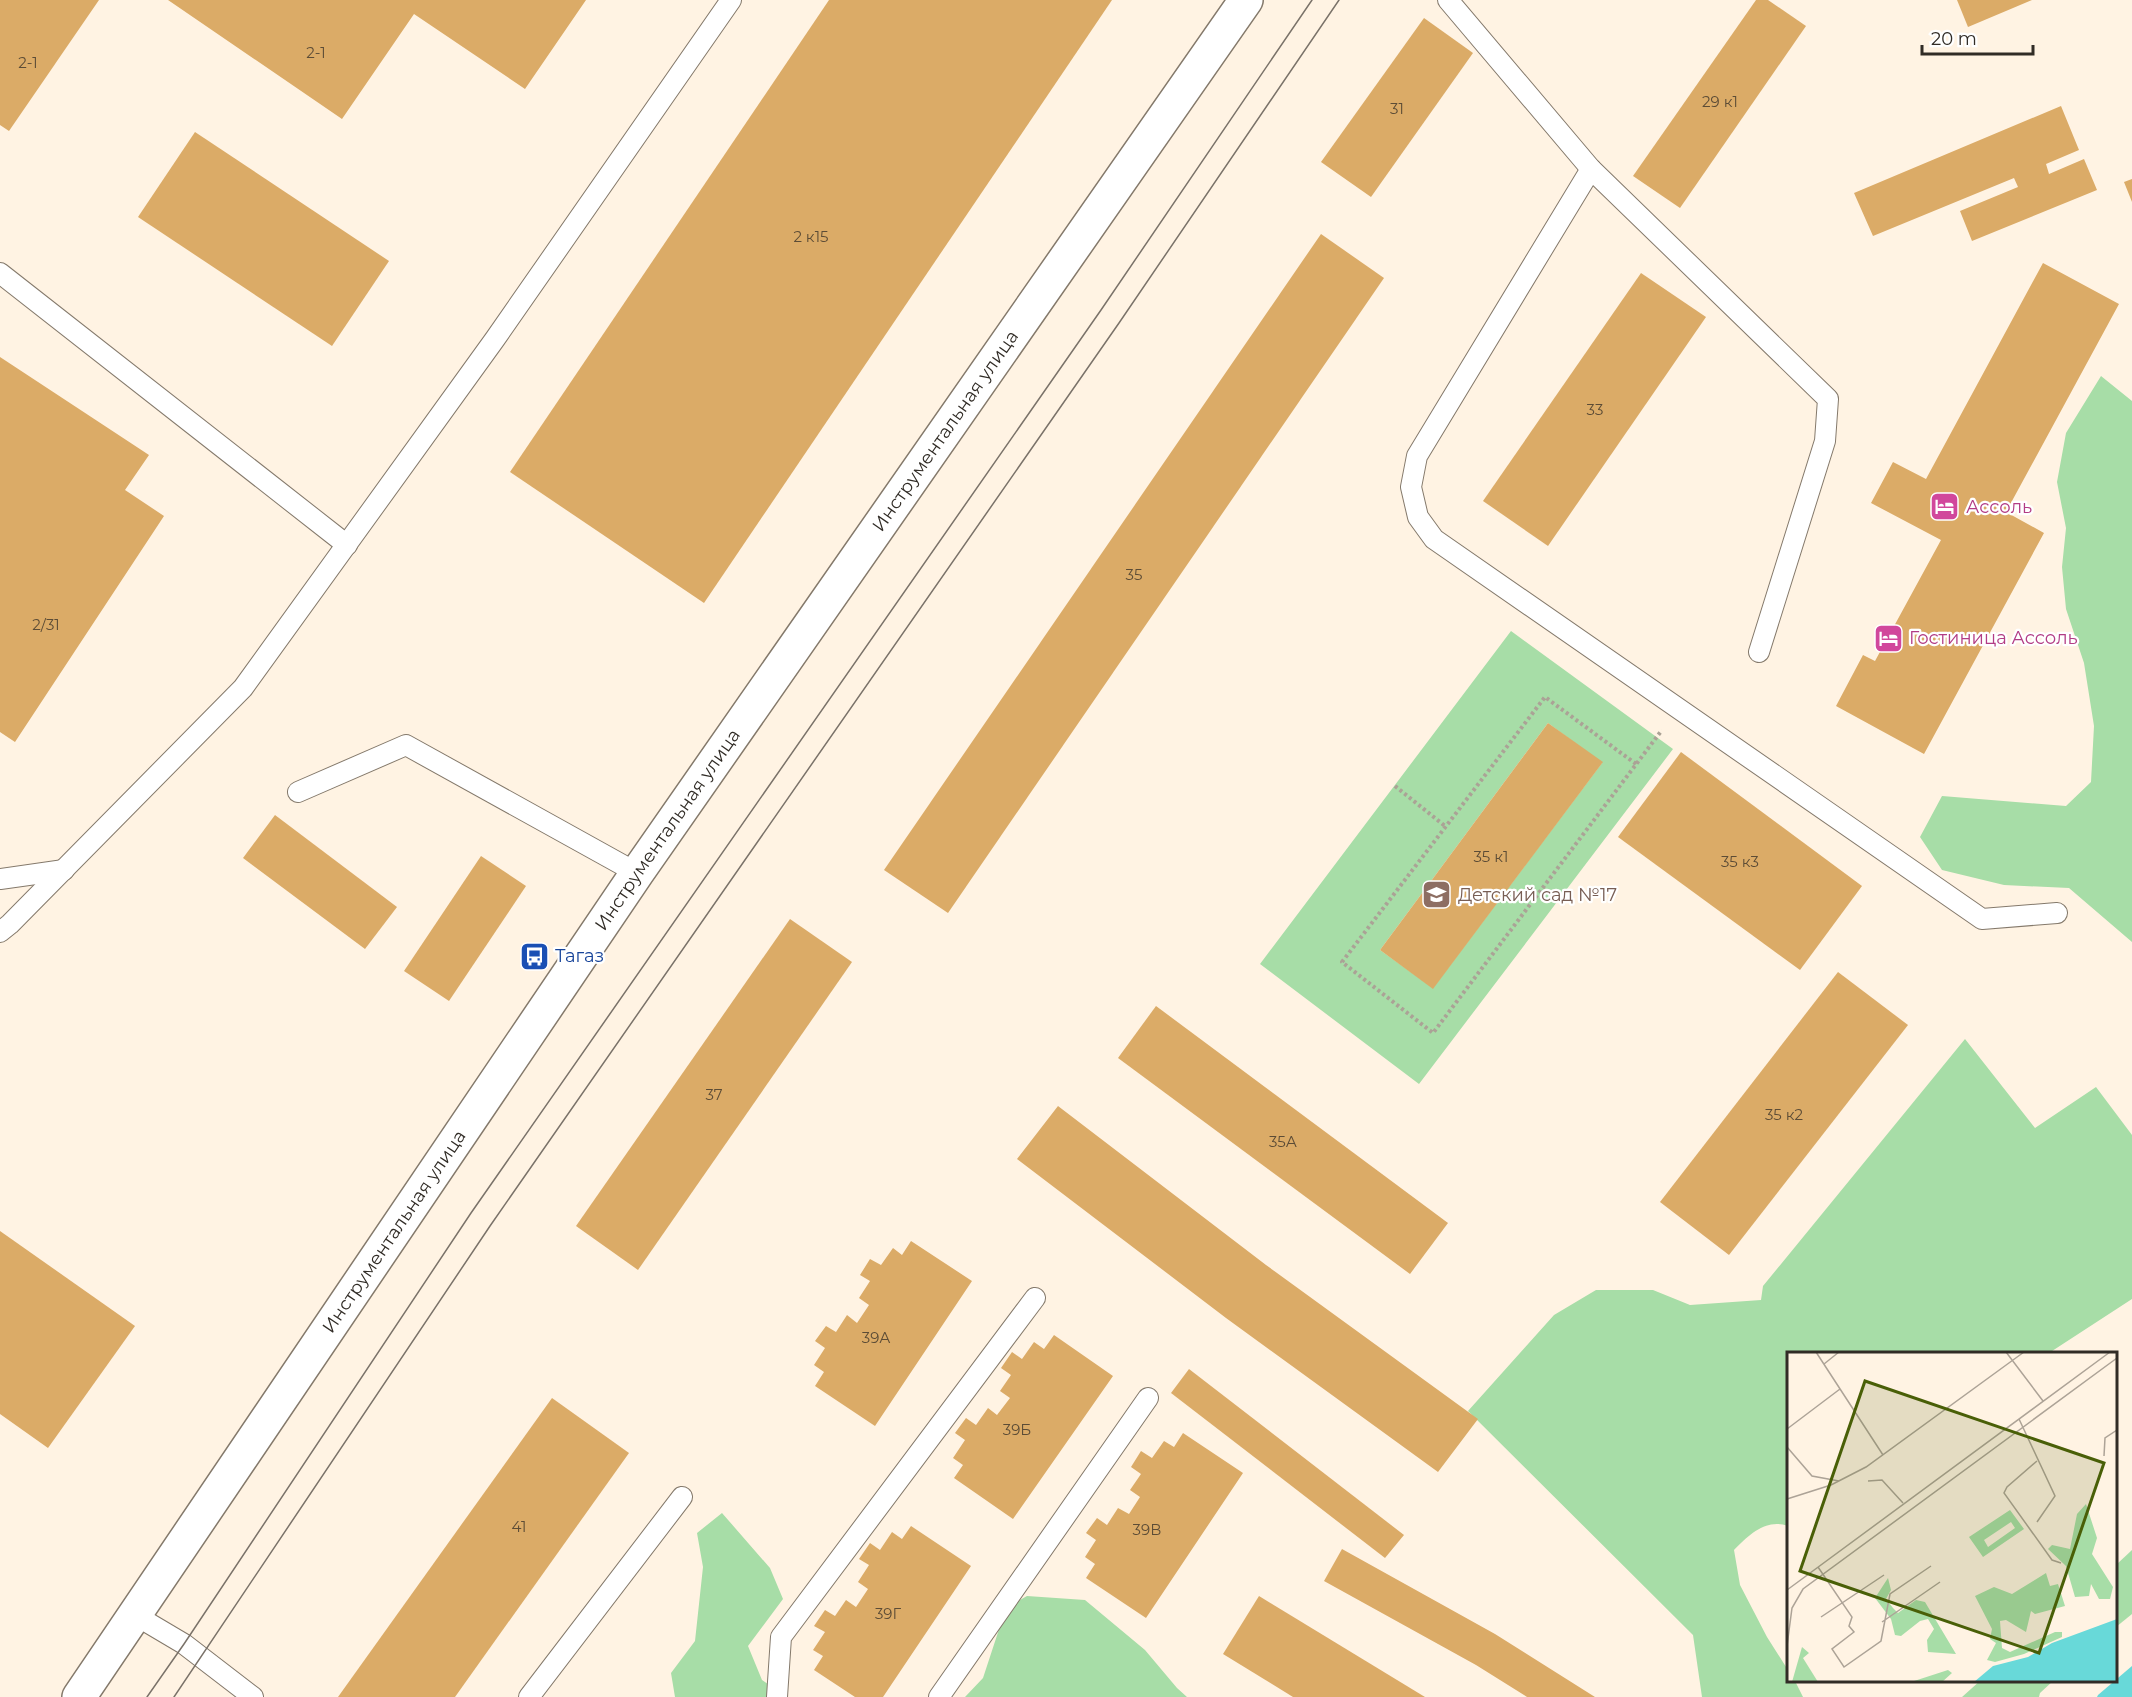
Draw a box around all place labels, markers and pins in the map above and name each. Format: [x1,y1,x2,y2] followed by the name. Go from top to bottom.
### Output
[1929,491,1961,523] hotel icon: Ассоль
[1966,496,2032,518] place label: Ассоль
[1872,622,1904,654] hotel icon: Гостиница Ассоль
[1909,627,2078,649] place label: Гостиница Ассоль
[1421,879,1453,911] school or university icon: Детский сад №17
[1458,884,1617,906] place label: Детский сад №17
[518,940,550,972] bus stop icon: Тагаз
[555,945,604,967] place label: Тагаз

